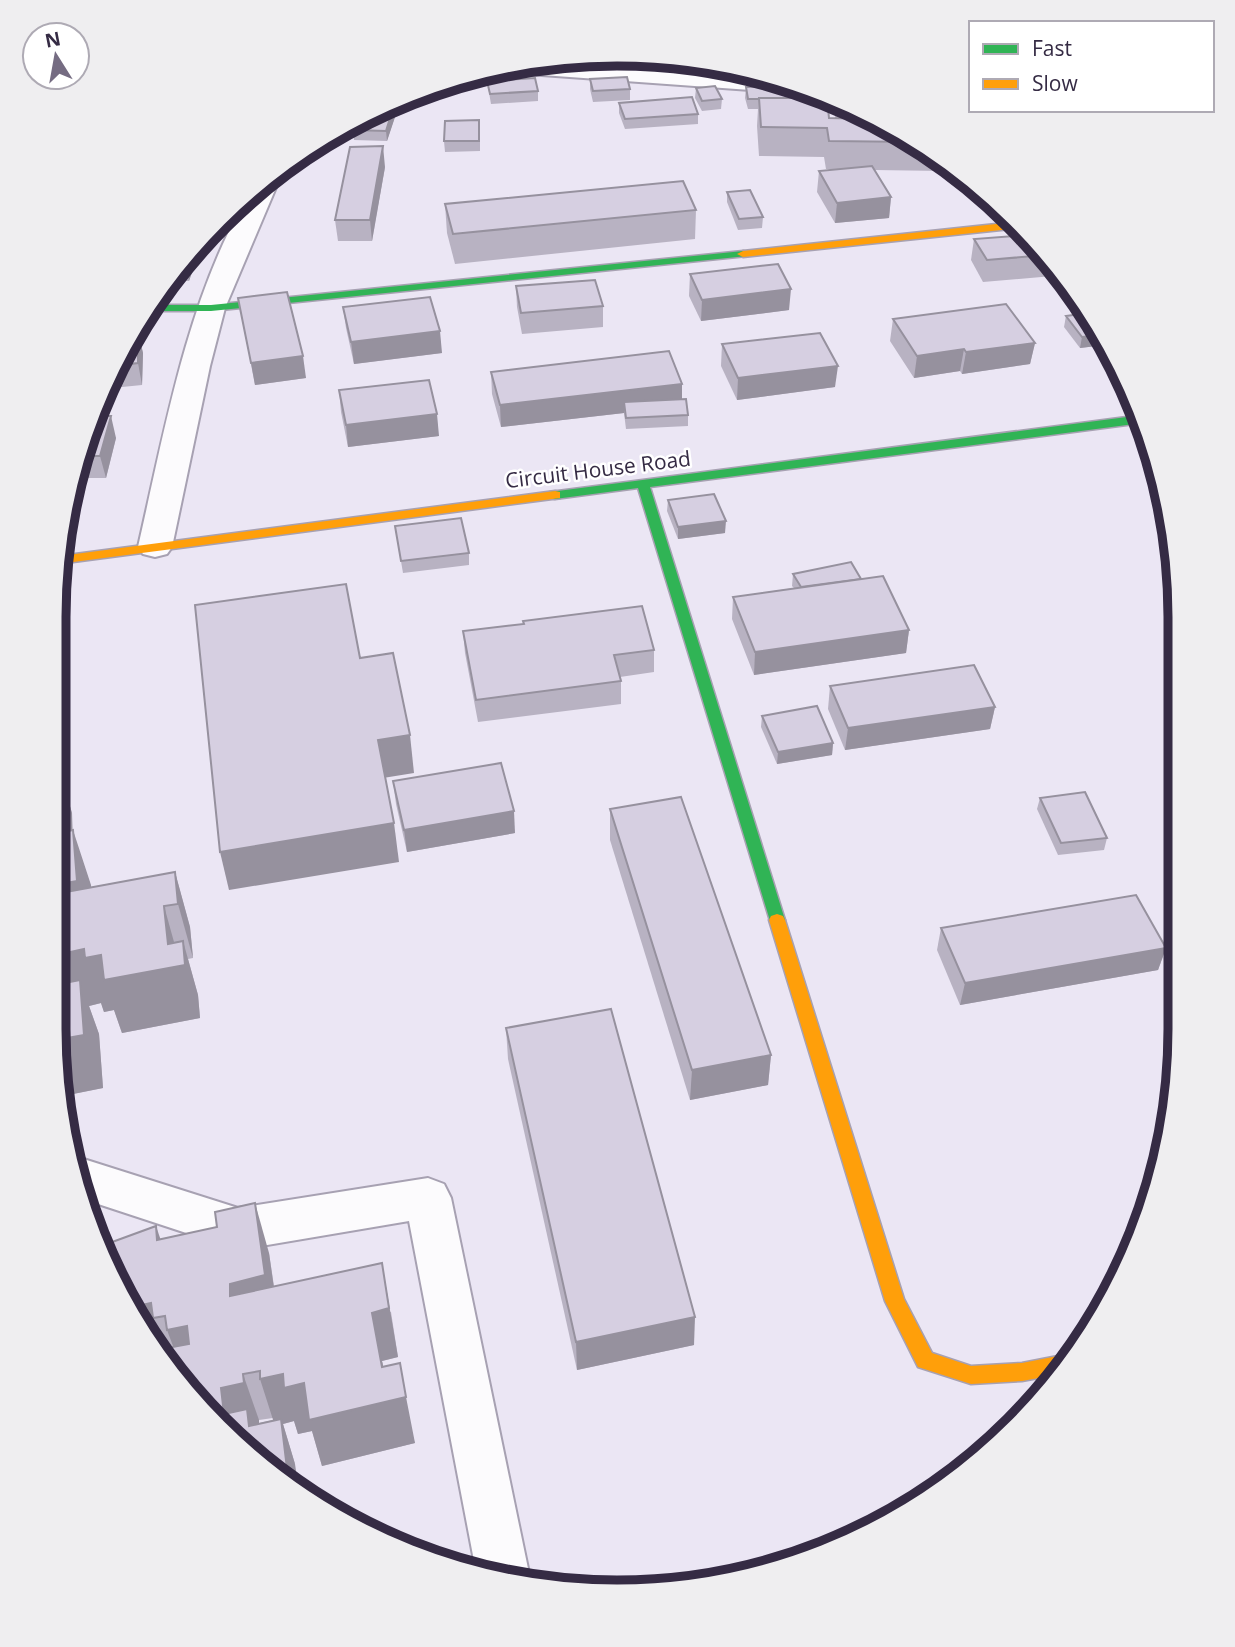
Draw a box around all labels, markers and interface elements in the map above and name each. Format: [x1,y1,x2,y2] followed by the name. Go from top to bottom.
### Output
[21,21,91,91] north arrow
[969,21,1214,112] legend
[43,25,63,54] text: N
[1032,34,1072,62] text: Fast
[1032,69,1078,97] text: Slow
[504,444,692,494] street label: Circuit House Road

